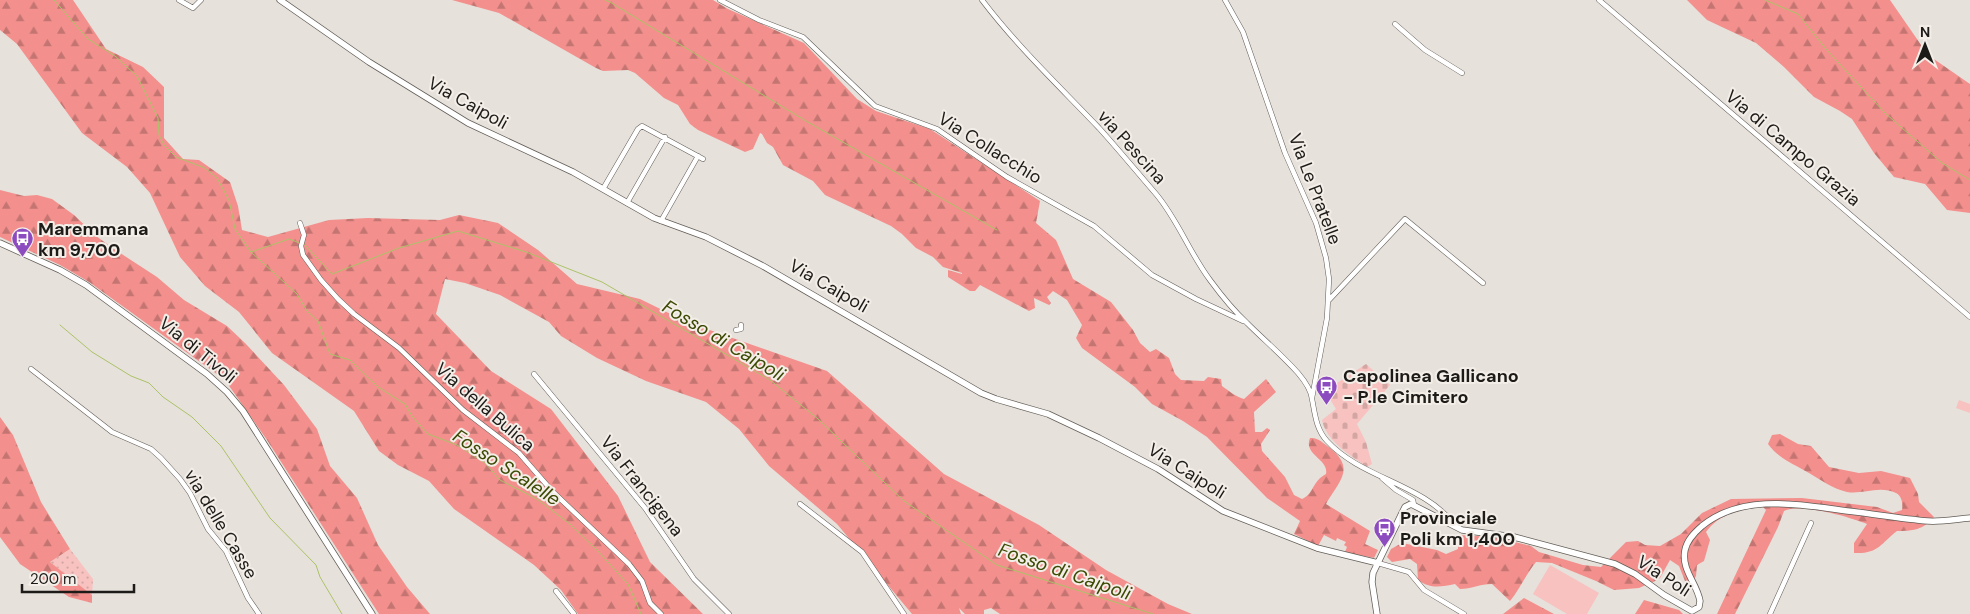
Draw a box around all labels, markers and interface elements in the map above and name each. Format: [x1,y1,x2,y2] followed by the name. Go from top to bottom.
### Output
[1900,20,1950,70] north arrow
[1920,23,1930,41] text: N
[424,71,512,135] street label: Via Caipoli
[1720,84,1866,212] street label: Via di Campo Grazia
[1092,105,1172,189] street label: via Pescina
[933,106,1047,190] street label: Via Collacchio
[1283,130,1347,248] street label: Via Le Pratelle
[38,217,149,262] place label: Maremmana km 9,700
[10,227,34,258] bus stop icon: Maremmana km 9,700
[785,254,873,318] street label: Via Caipoli
[658,294,790,387] water label: Fosso di Caipoli
[154,311,242,389] street label: Via di Tivoli
[430,357,540,457] street label: Via della Bulica
[1343,364,1519,409] place label: Capolinea Gallicano - P.le Cimitero
[1315,374,1339,405] bus stop icon: Capolinea Gallicano - P.le Cimitero
[448,423,565,512] water label: Fosso Scalelle
[595,431,689,541] street label: Via Francigena
[1143,437,1231,505] street label: Via Caipoli
[179,465,263,583] street label: via delle Casse
[1400,506,1515,551] place label: Provinciale Poli km 1,400
[1372,516,1396,547] bus stop icon: Provinciale Poli km 1,400
[995,537,1135,606] water label: Fosso di Caipoli
[1632,550,1696,602] street label: Via Poli
[22,562,135,594] scale bar
[30,569,76,589] text: 200 m

